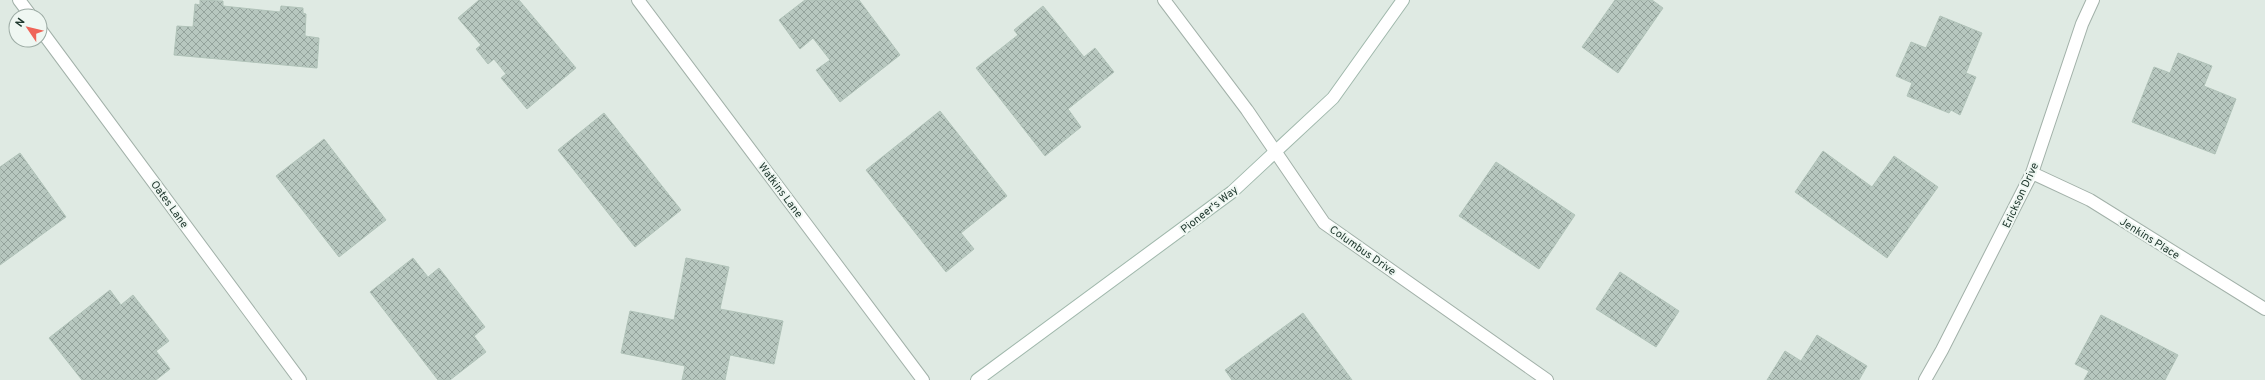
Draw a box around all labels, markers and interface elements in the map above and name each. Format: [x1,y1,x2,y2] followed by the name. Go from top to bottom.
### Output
[8,8,48,48] north arrow
[13,16,29,30] text: N
[755,160,806,221] street label: Watkins Lane
[2000,160,2042,230] street label: Erickson Drive
[147,178,191,231] street label: Oates Lane
[1178,183,1241,237] street label: Pioneer's Way
[2117,215,2182,263] street label: Jenkins Place
[1326,223,1398,279] street label: Columbus Drive

